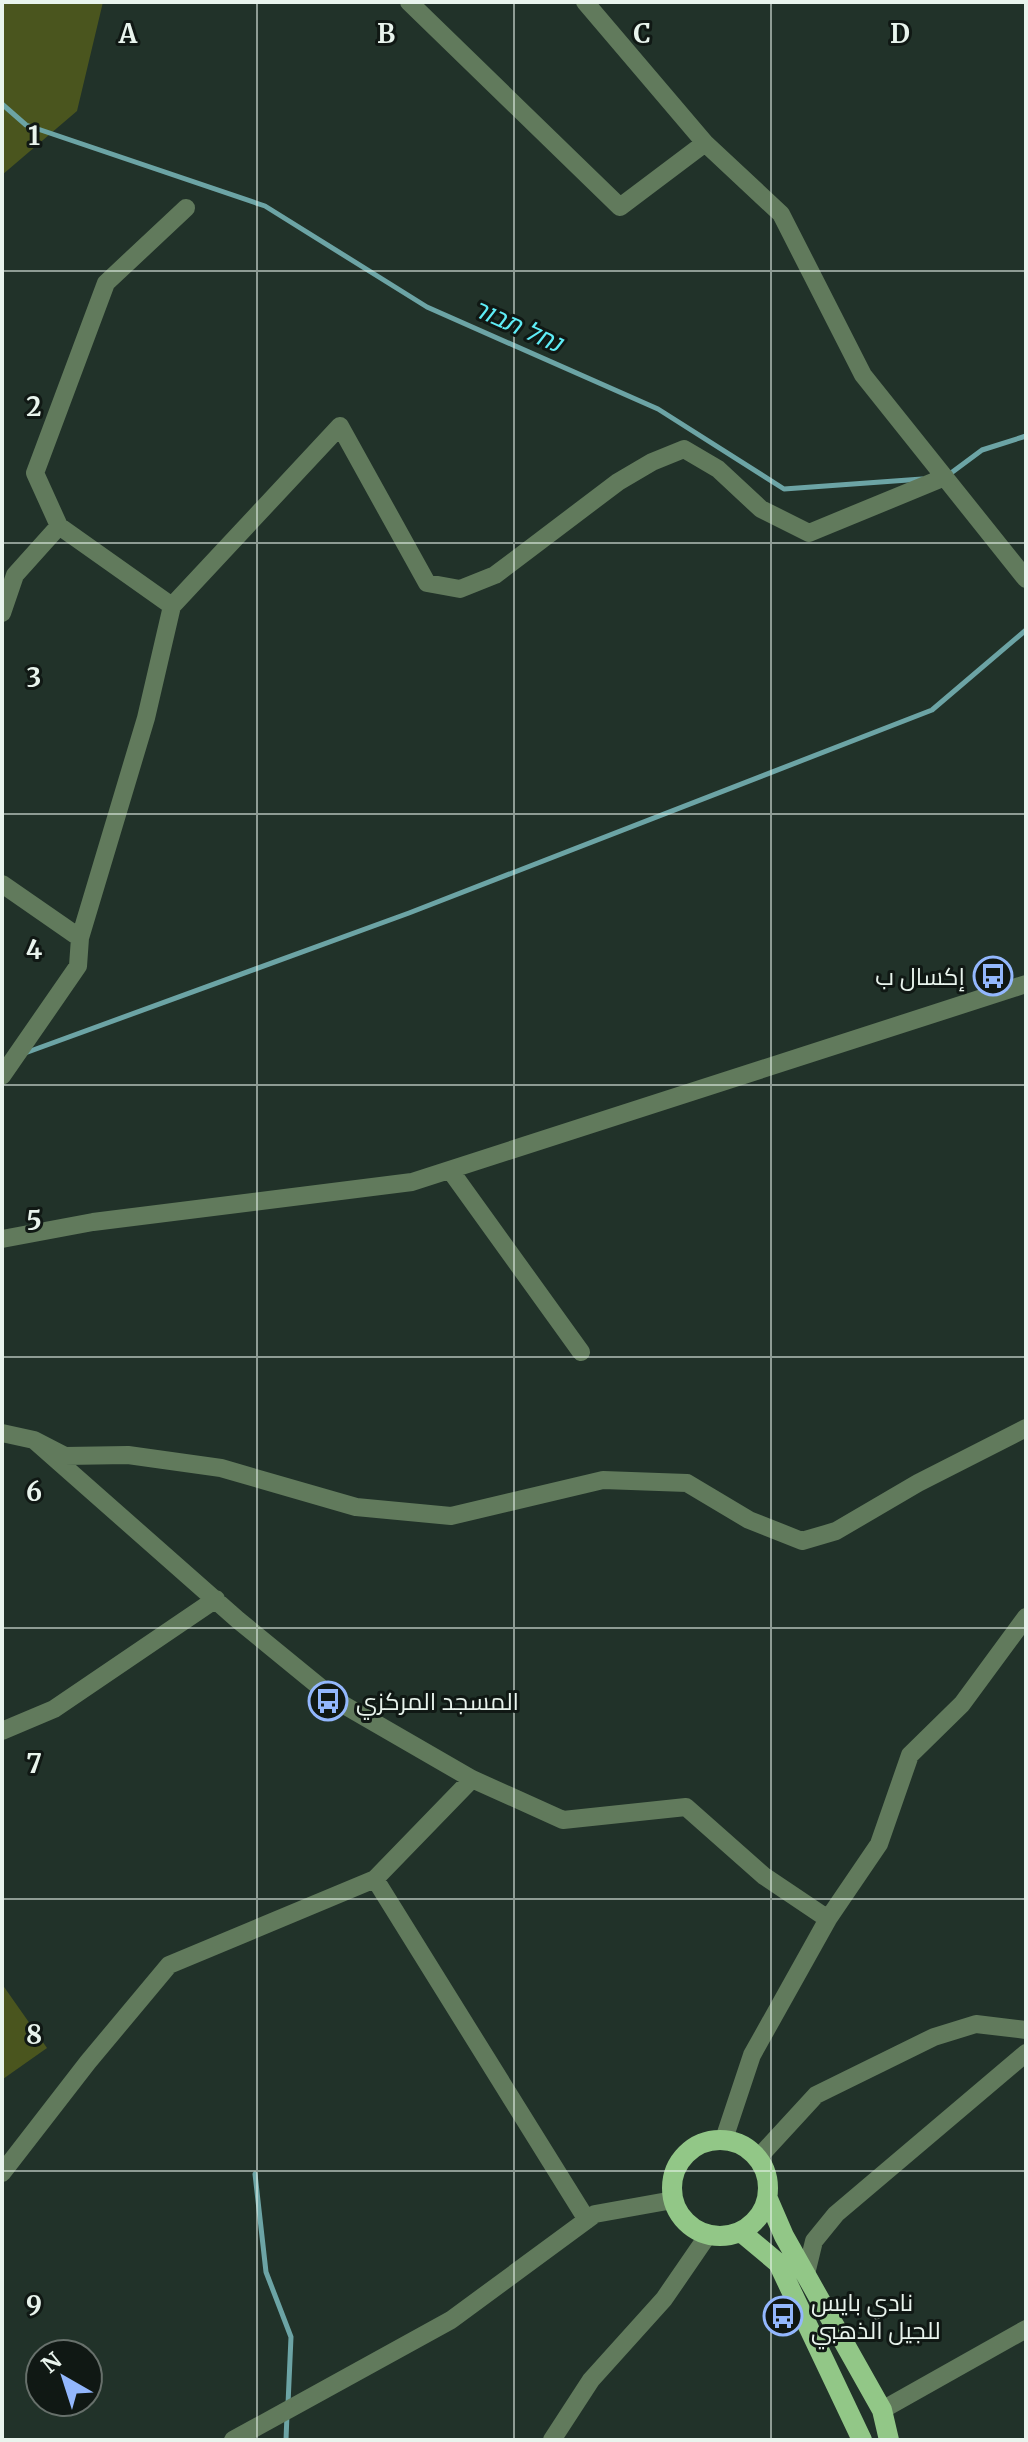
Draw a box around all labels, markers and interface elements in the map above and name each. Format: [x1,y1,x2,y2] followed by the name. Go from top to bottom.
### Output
[118,17,138,50] text: A
[377,17,395,50] text: B
[633,17,651,50] text: C
[890,17,910,50] text: D
[28,119,40,152] text: 1
[468,291,569,360] water label: נחל תבור
[26,390,42,423] text: 2
[27,661,41,694] text: 3
[26,933,43,966] text: 4
[972,955,1014,997] bus stop icon: إكسال ب
[875,961,965,992] place label: إكسال ب
[26,1204,42,1237] text: 5
[26,1475,42,1508] text: 6
[307,1680,349,1722] bus stop icon: المسجد المركزي
[356,1686,519,1720] place label: المسجد المركزي
[26,1747,42,1780] text: 7
[26,2018,42,2051] text: 8
[811,2287,941,2350] place label: نادي بايس للجيل الذهبي
[26,2289,42,2322] text: 9
[762,2295,804,2337] bus stop icon: نادي بايس للجيل الذهبي
[24,2338,104,2418] north arrow
[36,2346,67,2379] text: N

